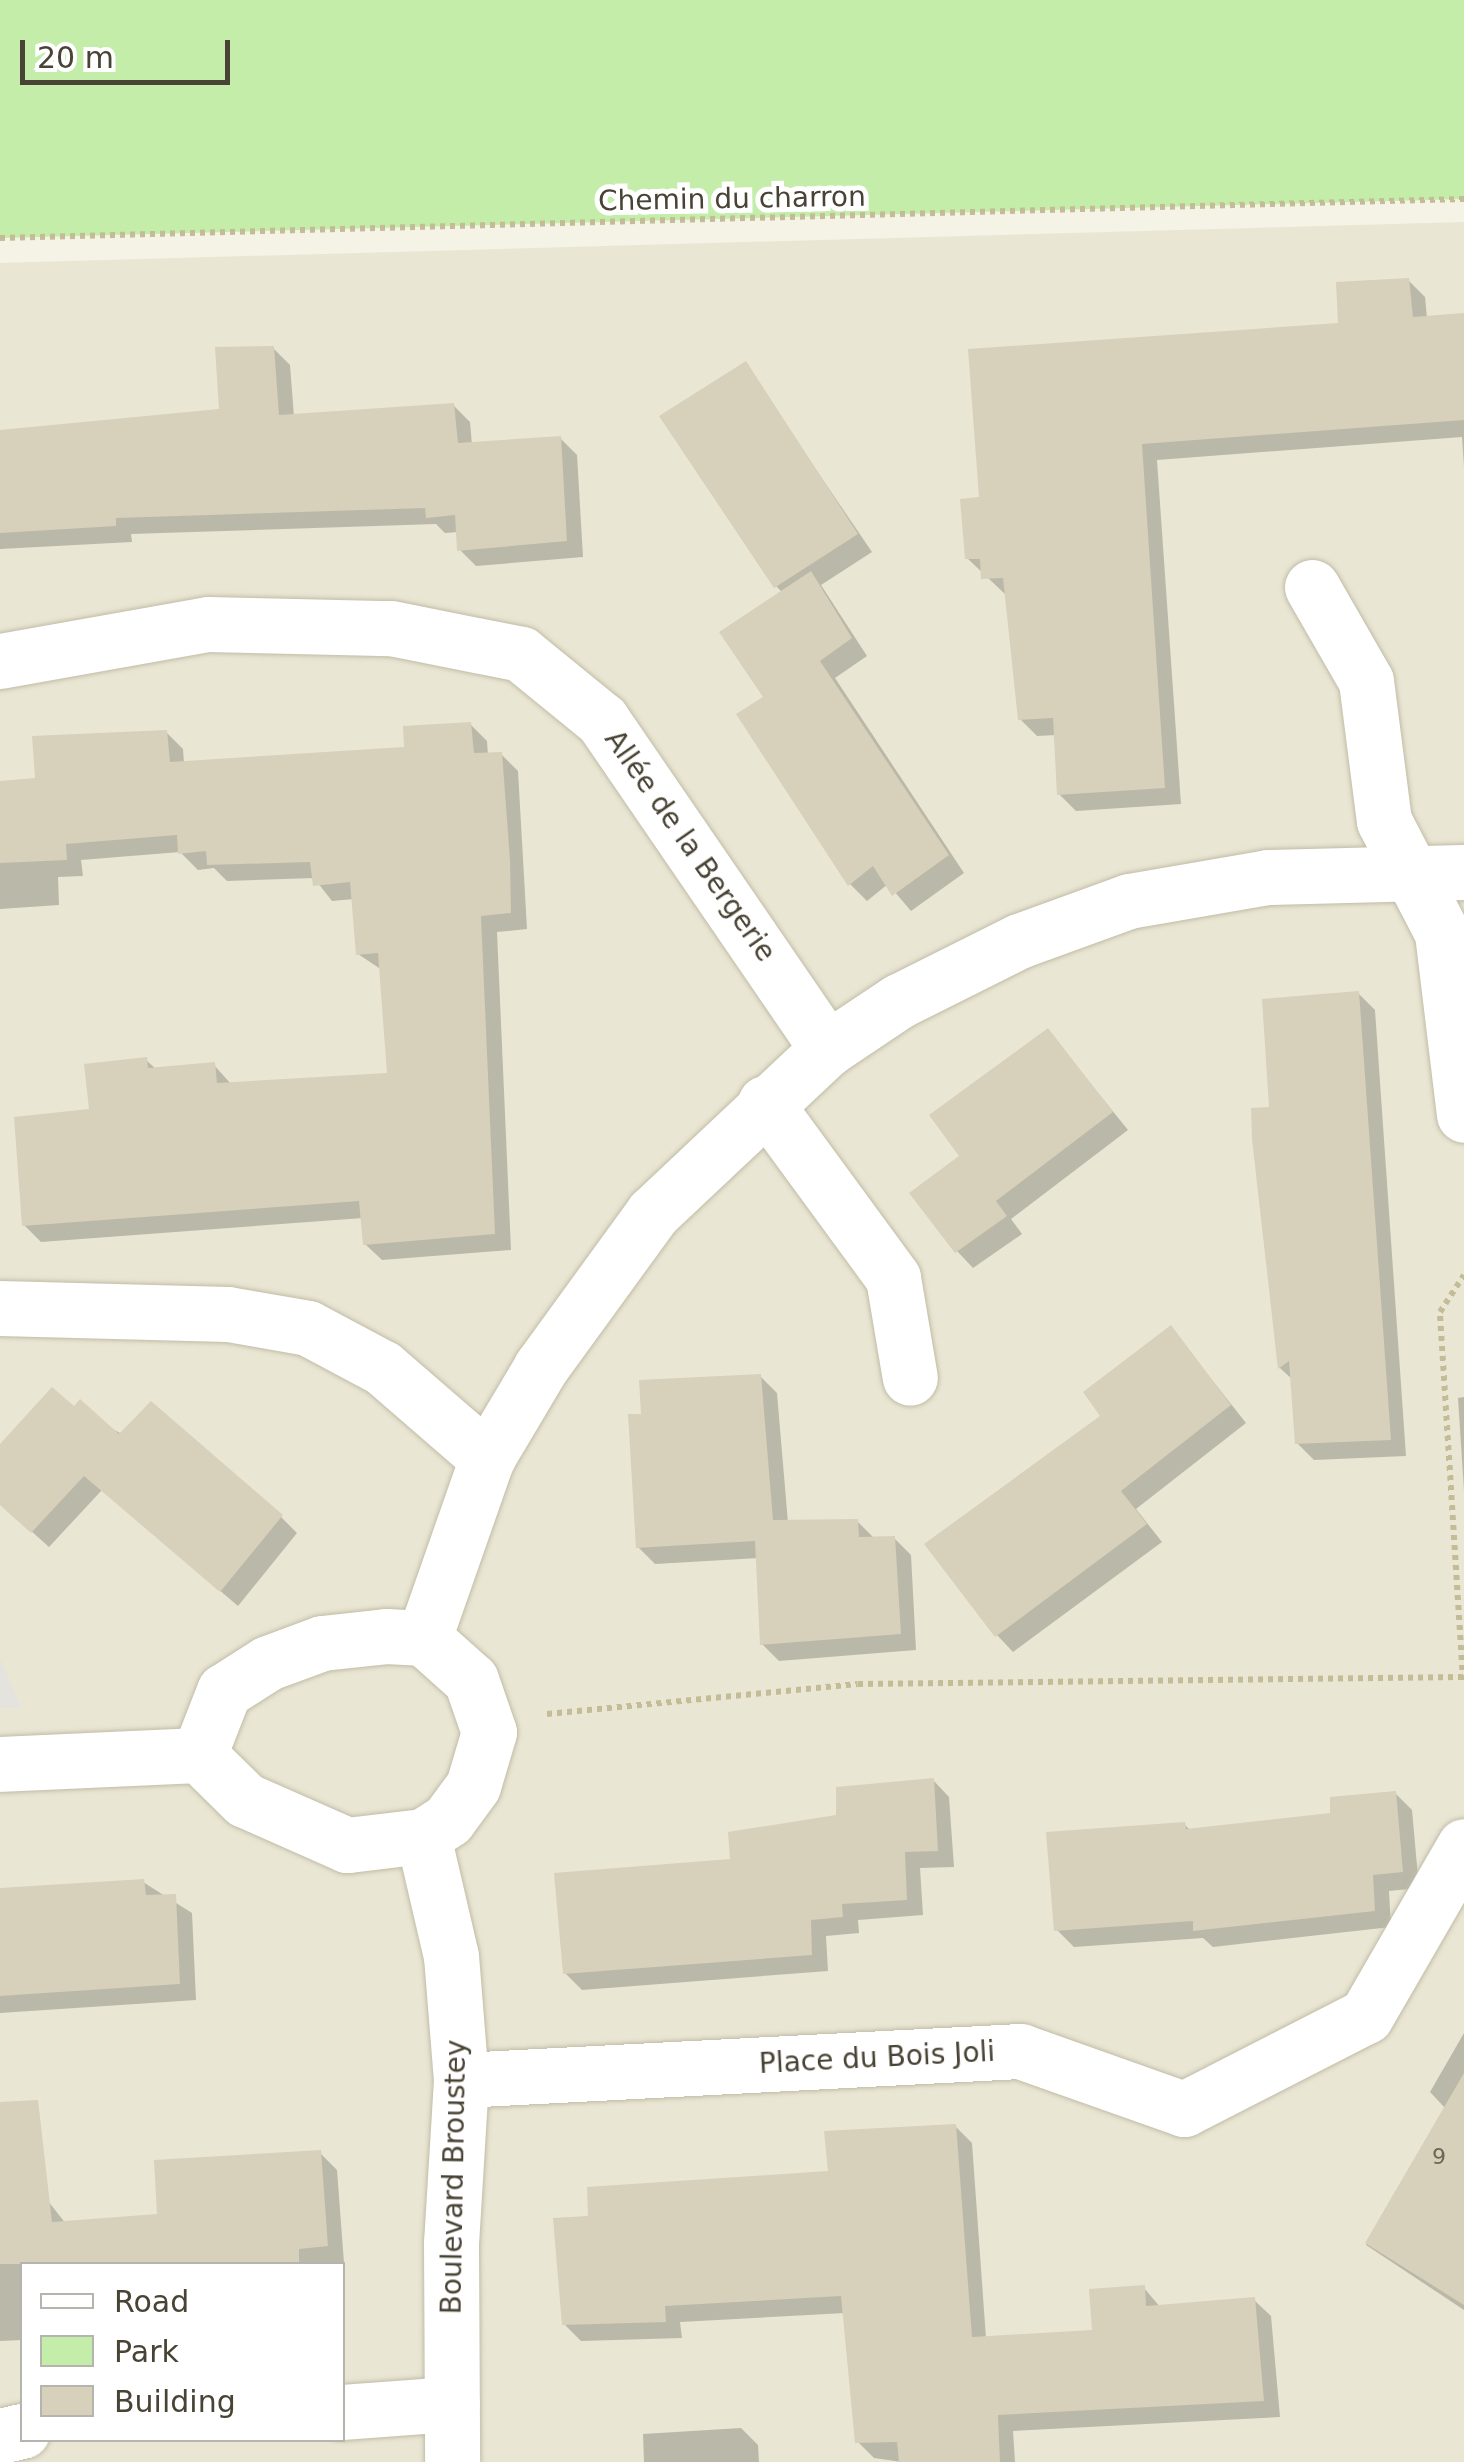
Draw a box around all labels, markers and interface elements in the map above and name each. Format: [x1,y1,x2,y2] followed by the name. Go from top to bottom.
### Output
[25,20,235,82] scale bar
[37,40,114,75] text: 20 m
[598,180,866,218] street label: Chemin du charron
[597,724,783,968] street label: Allée de la Bergerie
[758,2035,996,2081] street label: Place du Bois Joli
[435,2039,473,2315] street label: Boulevard Broustey
[1432,2144,1446,2170] house number: 9
[20,2262,345,2442] legend
[114,2284,189,2319] text: Road
[114,2334,179,2369] text: Park
[114,2384,236,2419] text: Building

